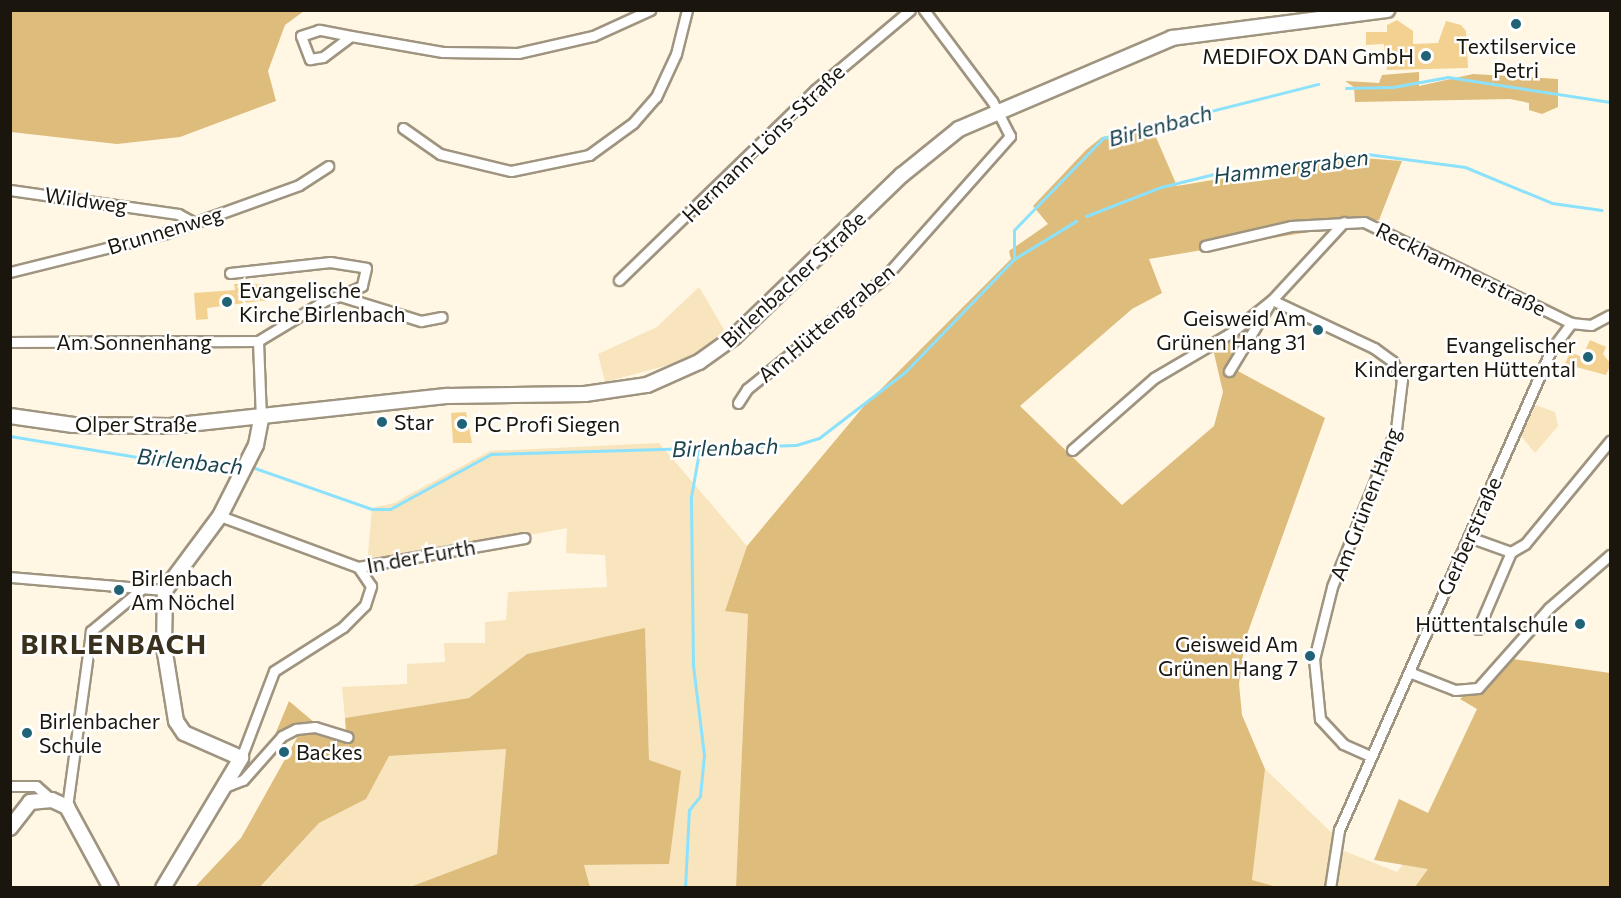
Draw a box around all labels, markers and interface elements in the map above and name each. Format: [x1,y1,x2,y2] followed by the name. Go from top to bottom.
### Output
[1509,17,1523,31] marker: Textilservice Petri
[1456,33,1576,83] place label: Textilservice Petri
[1202,43,1414,69] place label: MEDIFOX DAN GmbH
[1419,49,1433,63] marker: MEDIFOX DAN GmbH
[676,59,850,227] street label: Hermann-Löns-Straße
[1105,98,1215,152] water label: Birlenbach
[1212,143,1370,189] water label: Hammergraben
[43,182,129,218] street label: Wildweg
[104,200,226,260] street label: Brunnenweg
[715,205,871,353] street label: Birlenbacher Straße
[1372,217,1550,321] street label: Reckhammerstraße
[753,259,899,387] street label: Am Hüttengraben
[239,277,406,327] place label: Evangelische Kirche Birlenbach
[220,295,234,309] marker: Evangelische Kirche Birlenbach
[1156,305,1306,355] place label: Geisweid Am Grünen Hang 31
[1311,323,1325,337] marker: Geisweid Am Grünen Hang 31
[56,329,212,355] street label: Am Sonnenhang
[1354,332,1576,382] place label: Evangelischer Kindergarten Hüttental
[1581,350,1595,364] marker: Evangelischer Kindergarten Hüttental
[394,409,434,435] place label: Star
[75,411,197,437] street label: Olper Straße
[474,411,620,437] place label: PC Profi Siegen
[375,415,389,429] marker: Star
[455,417,469,431] marker: PC Profi Siegen
[1324,424,1406,584] street label: Am Grünen Hang
[671,432,779,462] water label: Birlenbach
[136,442,244,480] water label: Birlenbach
[1432,473,1506,599] street label: Gerberstraße
[365,534,477,578] street label: In der Furth
[131,565,235,615] place label: Birlenbach Am Nöchel
[112,583,126,597] marker: Birlenbach Am Nöchel
[1415,611,1568,637] place label: Hüttentalschule
[1573,617,1587,631] marker: Hüttentalschule
[20,628,208,660] district label: BIRLENBACH
[1158,631,1298,681] place label: Geisweid Am Grünen Hang 7
[1303,649,1317,663] marker: Geisweid Am Grünen Hang 7
[39,708,160,758] place label: Birlenbacher Schule
[20,726,34,740] marker: Birlenbacher Schule
[296,739,362,765] place label: Backes
[277,745,291,759] marker: Backes

